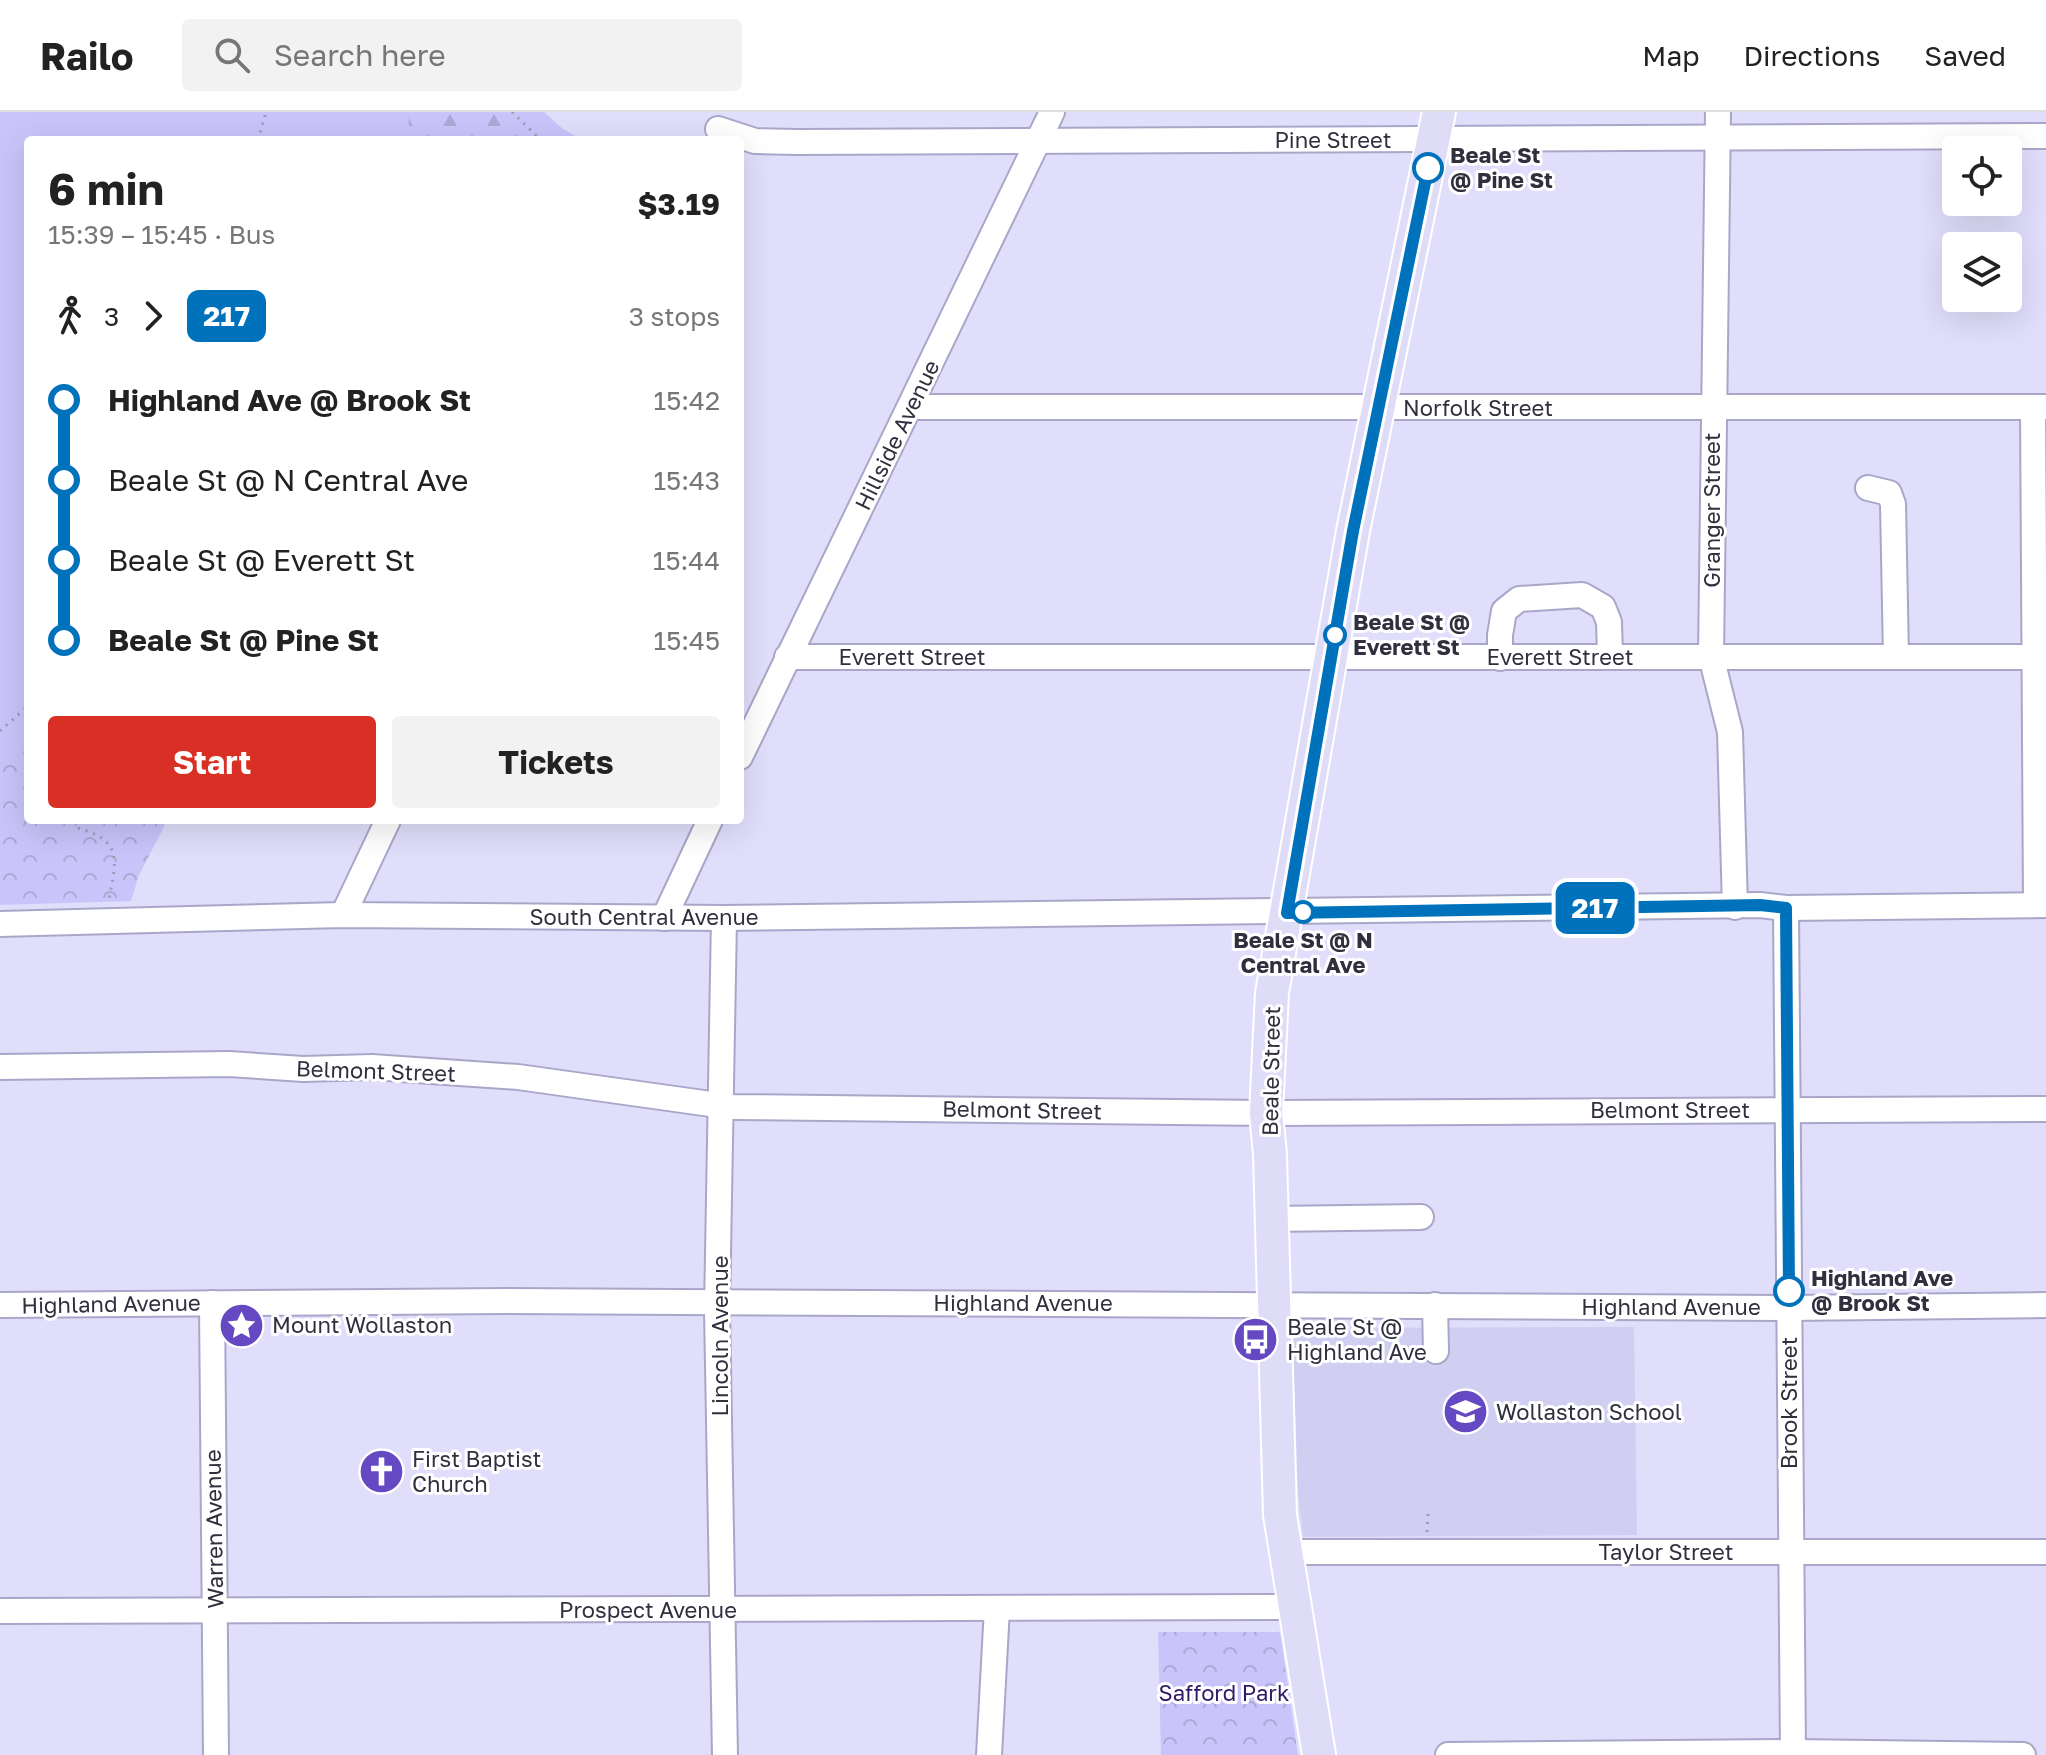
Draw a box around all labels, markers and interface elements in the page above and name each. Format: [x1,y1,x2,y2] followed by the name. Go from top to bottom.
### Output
[182,19,742,91] search box
[40,33,134,78] text: Railo
[210,33,254,77] icon: search
[274,37,446,73] text: Search here
[1642,39,1699,72] text: Map
[1743,39,1880,72] text: Directions
[1924,39,2006,72] text: Saved
[1274,126,1392,153] street label: Pine Street
[1942,136,2022,312] map controls
[1942,136,2022,216] button: locate
[1450,141,1553,193] place label: Beale St @ Pine St
[1413,153,1443,183] marker: Beale St @ Pine St
[48,162,164,215] text: 6 min
[638,186,720,222] text: $3.19
[48,219,275,250] text: 15:39 – 15:45 · Bus
[1942,232,2022,312] button: layers
[48,294,92,338] icon: walk
[131,294,175,338] icon: forward
[203,299,250,332] text: 217
[104,301,119,332] text: 3
[629,301,720,332] text: 3 stops
[849,355,945,514] street label: Hillside Avenue
[108,382,471,418] text: Highland Ave @ Brook St
[654,385,720,416] text: 15:42
[1403,394,1553,421] street label: Norfolk Street
[1698,432,1725,588] street label: Granger Street
[108,462,468,498] text: Beale St @ N Central Ave
[653,465,720,496] text: 15:43
[108,542,415,578] text: Beale St @ Everett St
[653,545,720,576] text: 15:44
[1353,608,1470,660] place label: Beale St @ Everett St
[108,622,379,658] text: Beale St @ Pine St
[1324,624,1346,646] marker: Beale St @ Everett St
[654,625,720,656] text: 15:45
[839,643,985,670] street label: Everett Street
[1487,643,1633,670] street label: Everett Street
[48,716,376,808] button: Start
[392,716,720,808] button: Tickets
[1549,882,1641,934] line badge: 217
[1572,891,1618,924] text: 217
[1292,901,1314,923] marker: Beale St @ N Central Ave
[529,903,759,930] street label: South Central Avenue
[1233,926,1373,978] place label: Beale St @ N Central Ave
[1256,1006,1285,1136] street label: Beale Street
[296,1054,456,1087] street label: Belmont Street
[942,1095,1102,1124] street label: Belmont Street
[1590,1096,1750,1123] street label: Belmont Street
[706,1256,733,1416] street label: Lincoln Avenue
[1811,1264,1953,1316] place label: Highland Ave @ Brook St
[1774,1276,1804,1306] marker: Highland Ave @ Brook St
[21,1288,201,1319] street label: Highland Avenue
[933,1289,1113,1316] street label: Highland Avenue
[1581,1293,1761,1320] street label: Highland Avenue
[217,1301,265,1349] place icon: Mount Wollaston
[272,1311,452,1338] place label: Mount Wollaston
[1287,1313,1427,1365] place label: Beale St @ Highland Ave
[1232,1316,1280,1364] bus stop icon: Beale St @ Highland Ave
[1775,1337,1802,1469] street label: Brook Street
[1441,1388,1489,1436] school or university icon: Wollaston School
[1496,1398,1682,1425] place label: Wollaston School
[412,1445,541,1497] place label: First Baptist Church
[357,1448,405,1496] church icon: First Baptist Church
[199,1449,228,1609] street label: Warren Avenue
[1598,1538,1734,1565] street label: Taylor Street
[559,1596,737,1623] street label: Prospect Avenue
[1159,1679,1289,1706] park label: Safford Park

